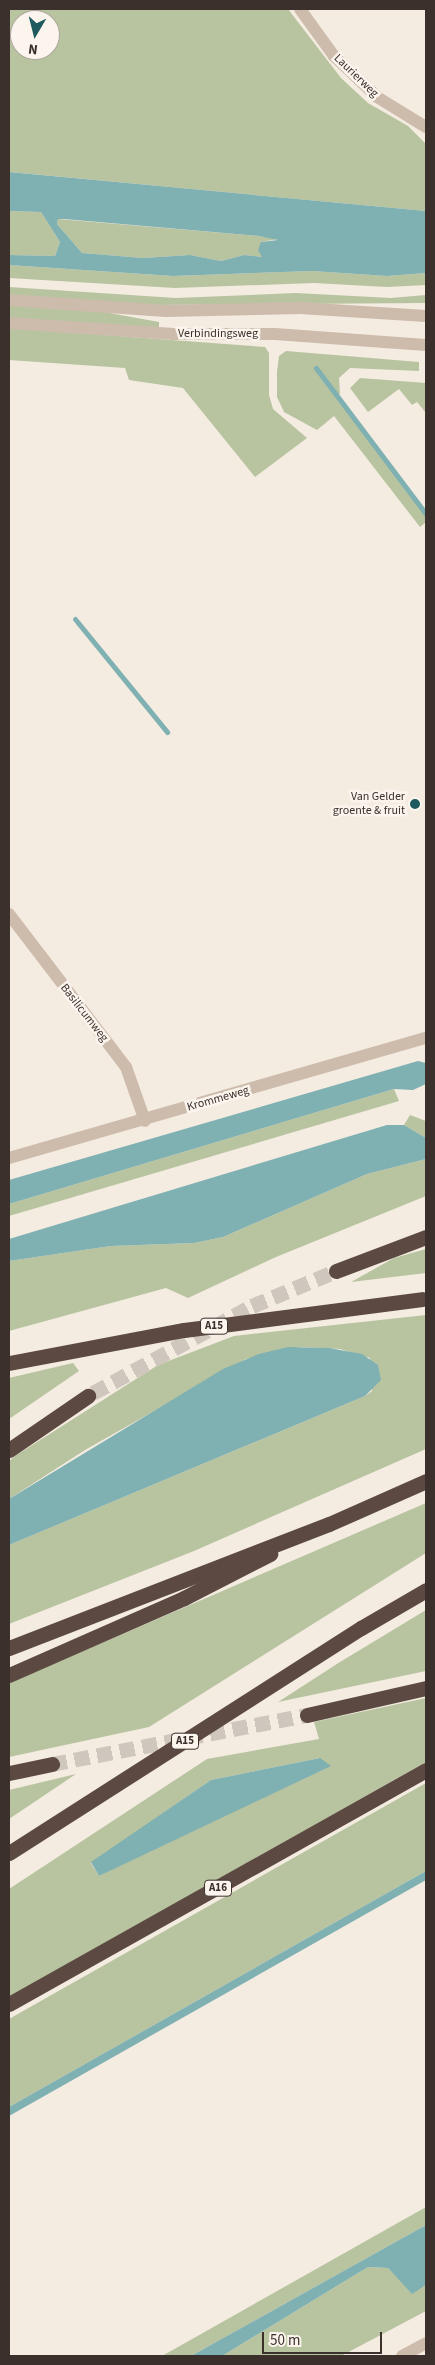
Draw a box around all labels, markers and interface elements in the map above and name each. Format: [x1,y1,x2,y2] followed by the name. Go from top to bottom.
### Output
[10,10,60,60] north arrow
[27,38,39,59] text: N
[331,51,381,101] street label: Laurierweg
[178,327,258,341] street label: Verbindingsweg
[333,790,405,818] place label: Van Gelder groente & fruit
[409,798,421,810] marker: Van Gelder groente & fruit
[57,981,111,1045] street label: Basilicumweg
[185,1083,251,1115] street label: Krommeweg
[199,1318,229,1334] road number: A15
[170,1732,200,1750] road number: A15
[203,1880,233,1896] road number: A16
[265,2322,385,2354] scale bar
[270,2330,300,2351] text: 50 m

